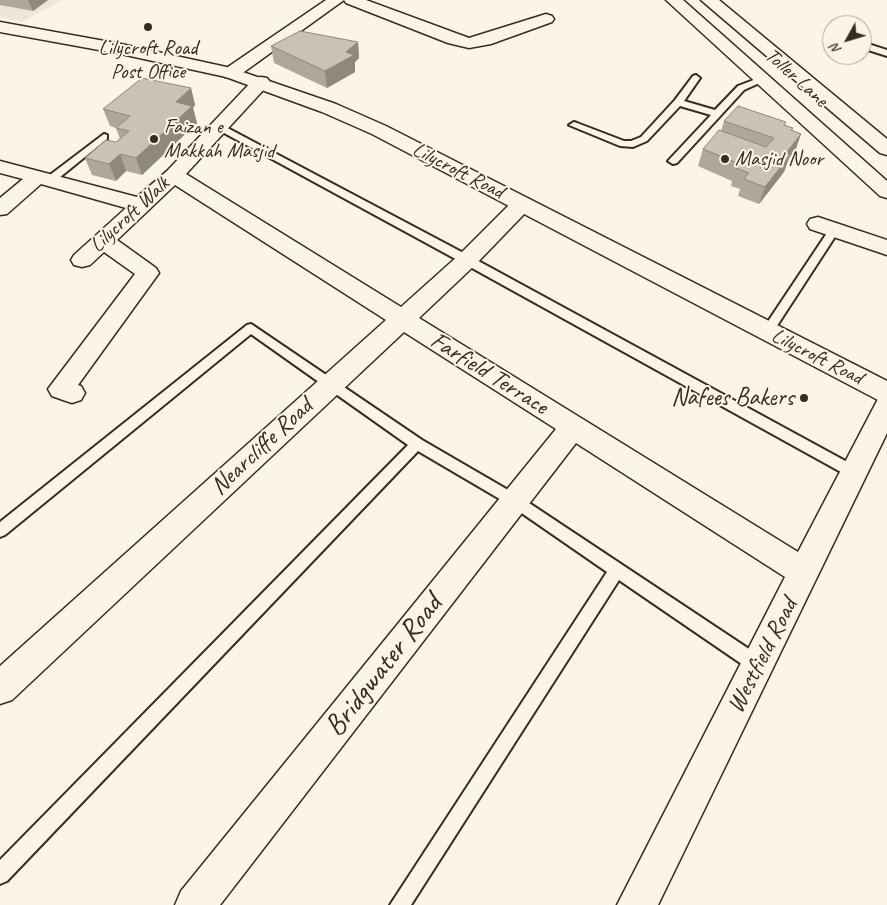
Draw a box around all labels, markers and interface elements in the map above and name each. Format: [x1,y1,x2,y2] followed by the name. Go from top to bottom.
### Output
[822,15,872,65] north arrow
[142,21,154,33] marker: Lilycroft Road Post Office
[98,35,198,85] place label: Lilycroft Road Post Office
[826,40,845,58] text: N
[759,43,833,113] street label: Toller Lane
[164,114,275,164] place label: Faizan e Makkah Masjid
[148,133,160,145] marker: Faizan e Makkah Masjid
[408,137,508,205] street label: Lilycroft Road
[735,146,823,172] place label: Masjid Noor
[719,153,731,165] marker: Masjid Noor
[85,172,175,258] street label: Lilycroft Walk
[767,323,867,391] street label: Lilycroft Road
[425,326,553,422] street label: Farfield Terrace
[671,383,794,413] place label: Nafees Bakers
[205,392,319,502] street label: Nearcliffe Road
[798,392,810,404] marker: Nafees Bakers
[317,588,451,744] street label: Bridgwater Road
[721,594,805,718] street label: Westfield Road

